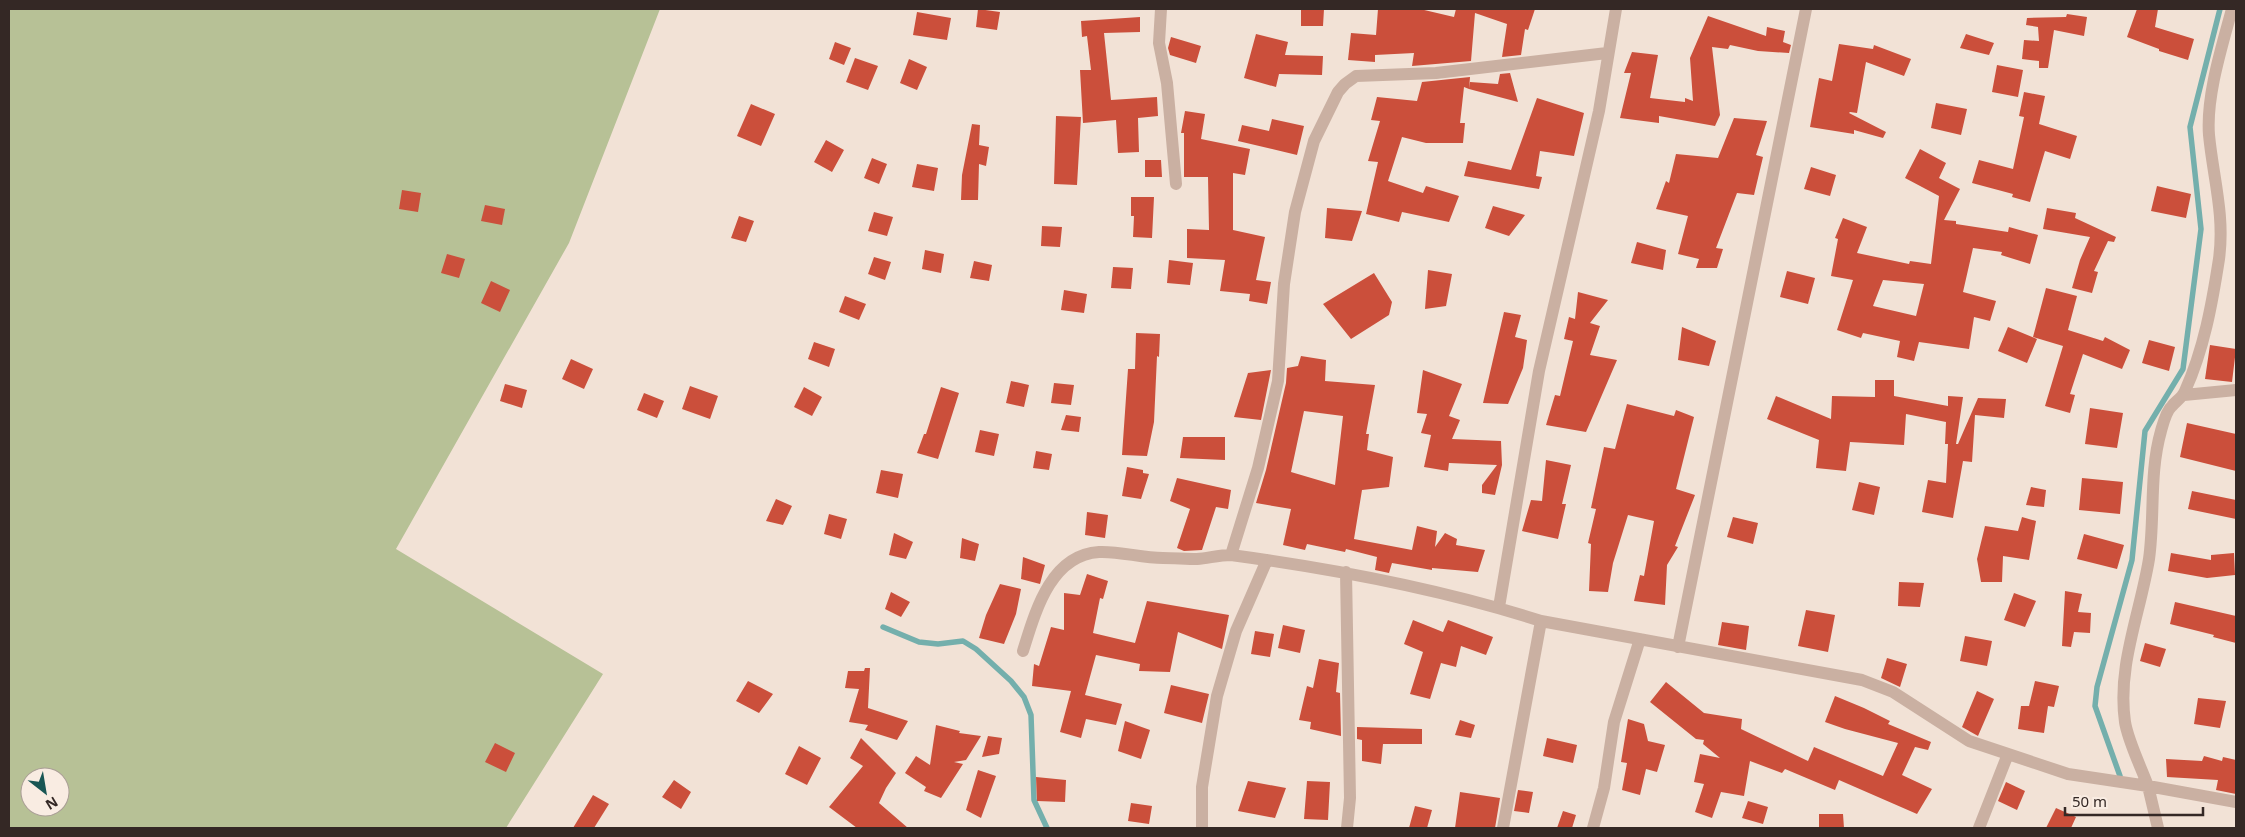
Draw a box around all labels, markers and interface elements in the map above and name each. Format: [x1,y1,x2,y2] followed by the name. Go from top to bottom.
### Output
[20,767,70,817] north arrow
[2065,784,2202,816] scale bar
[2072,791,2107,811] text: 50 m
[42,792,62,815] text: N

